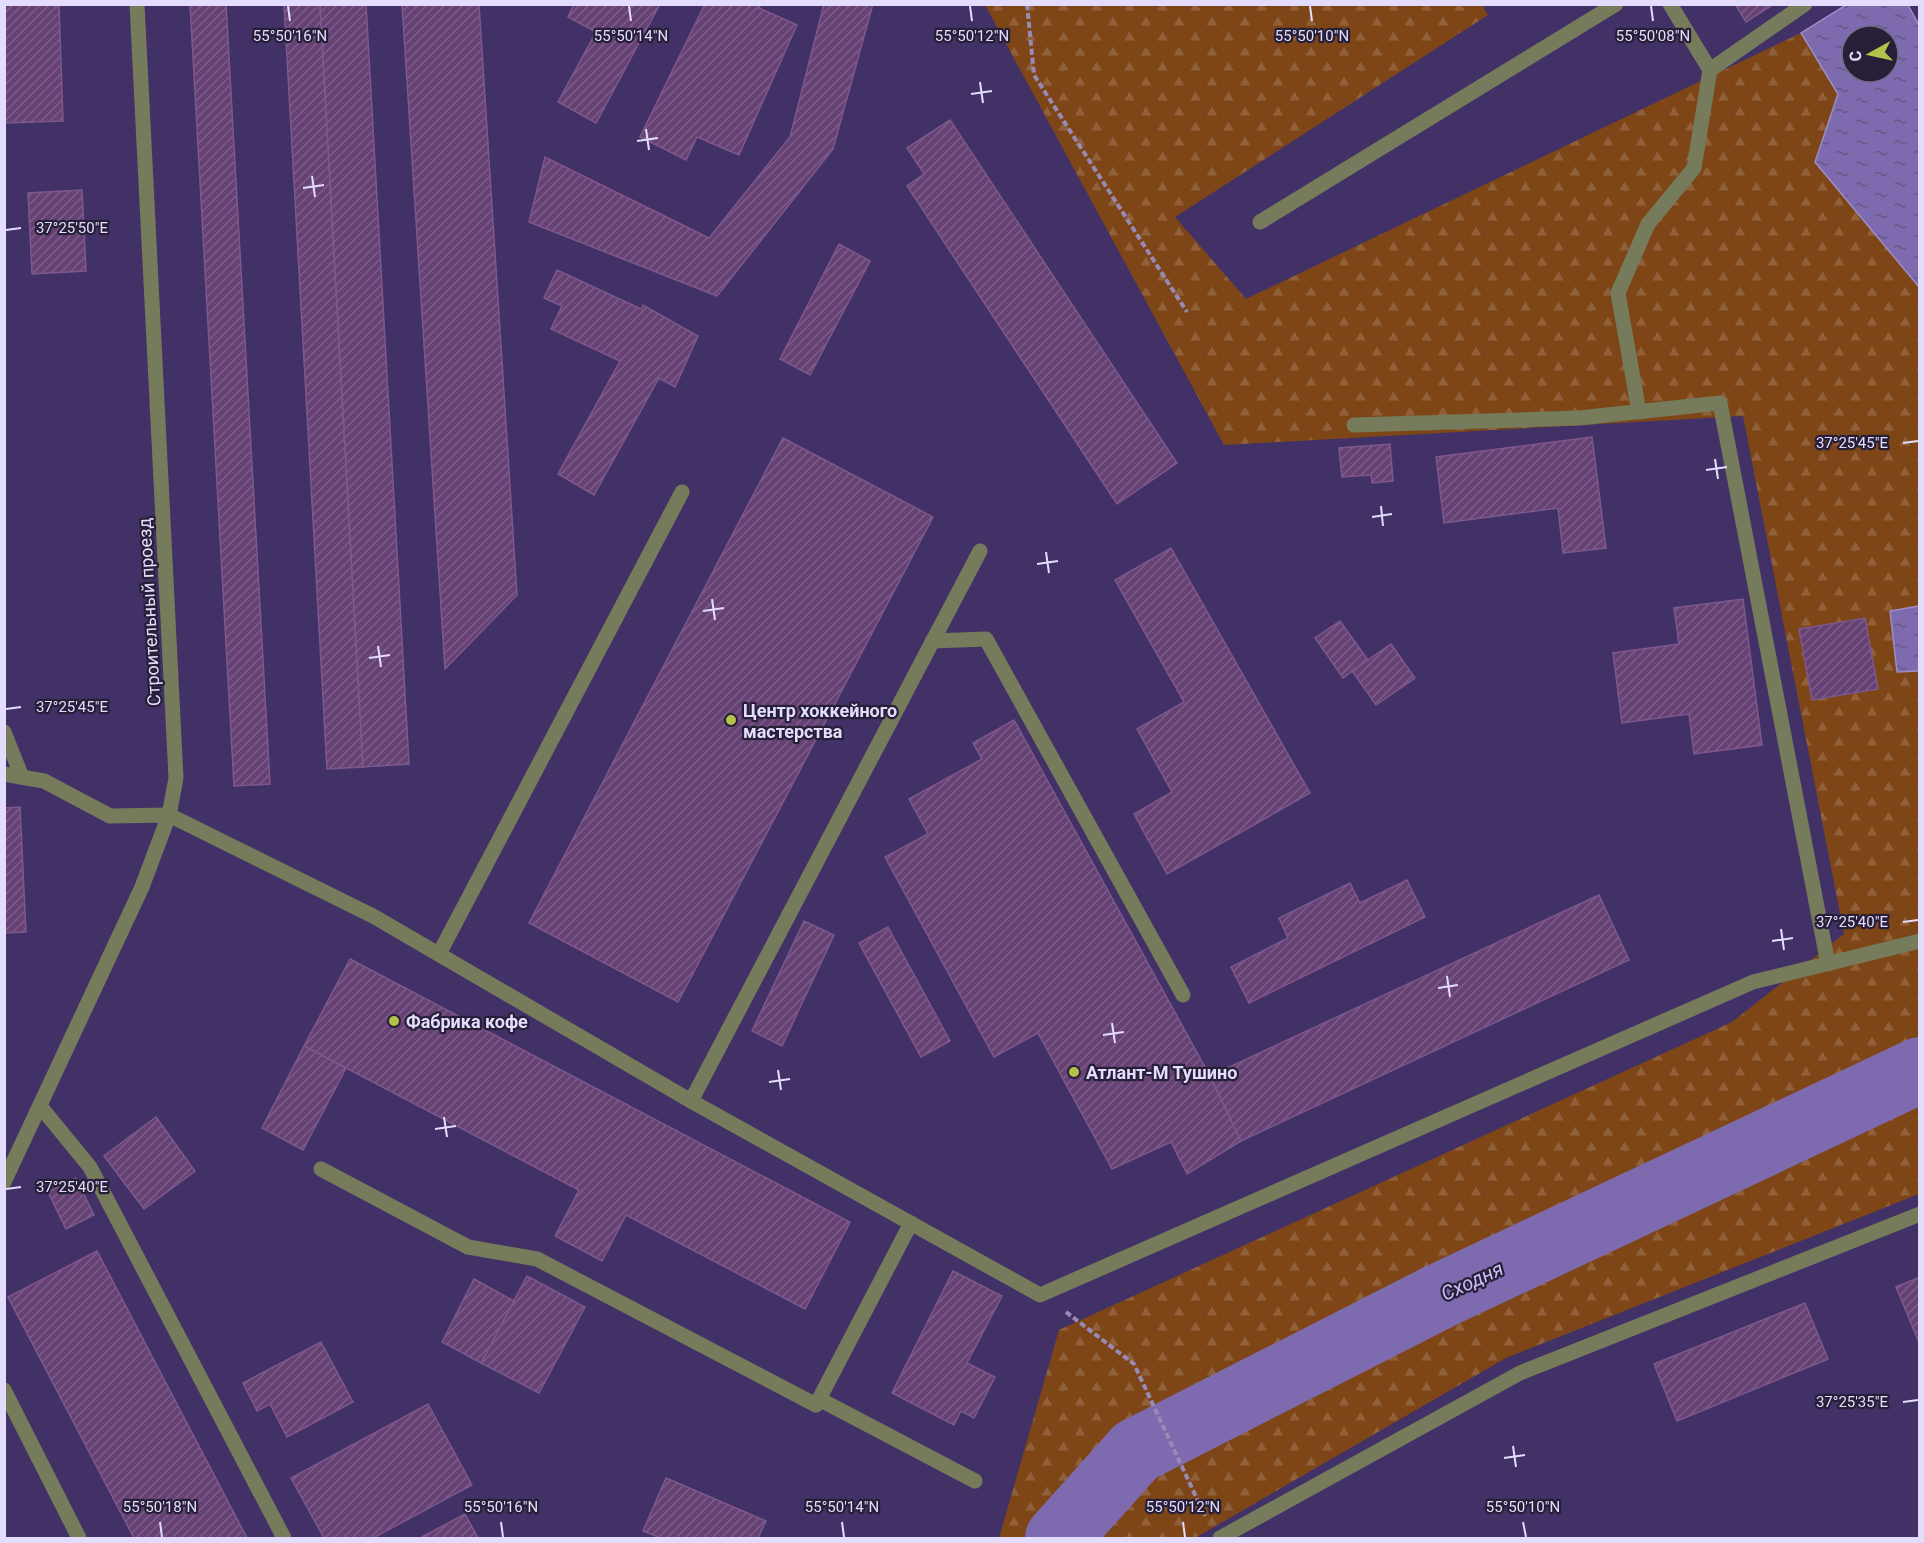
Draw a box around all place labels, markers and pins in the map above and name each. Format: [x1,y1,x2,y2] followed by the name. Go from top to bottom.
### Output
[743,700,897,742] place label: Центр хоккейного мастерства
[724,713,738,727] marker: Центр хоккейного мастерства
[406,1011,528,1032] place label: Фабрика кофе
[387,1014,401,1028] marker: Фабрика кофе
[1086,1062,1237,1083] place label: Атлант-М Тушино
[1067,1065,1081,1079] marker: Атлант-М Тушино

